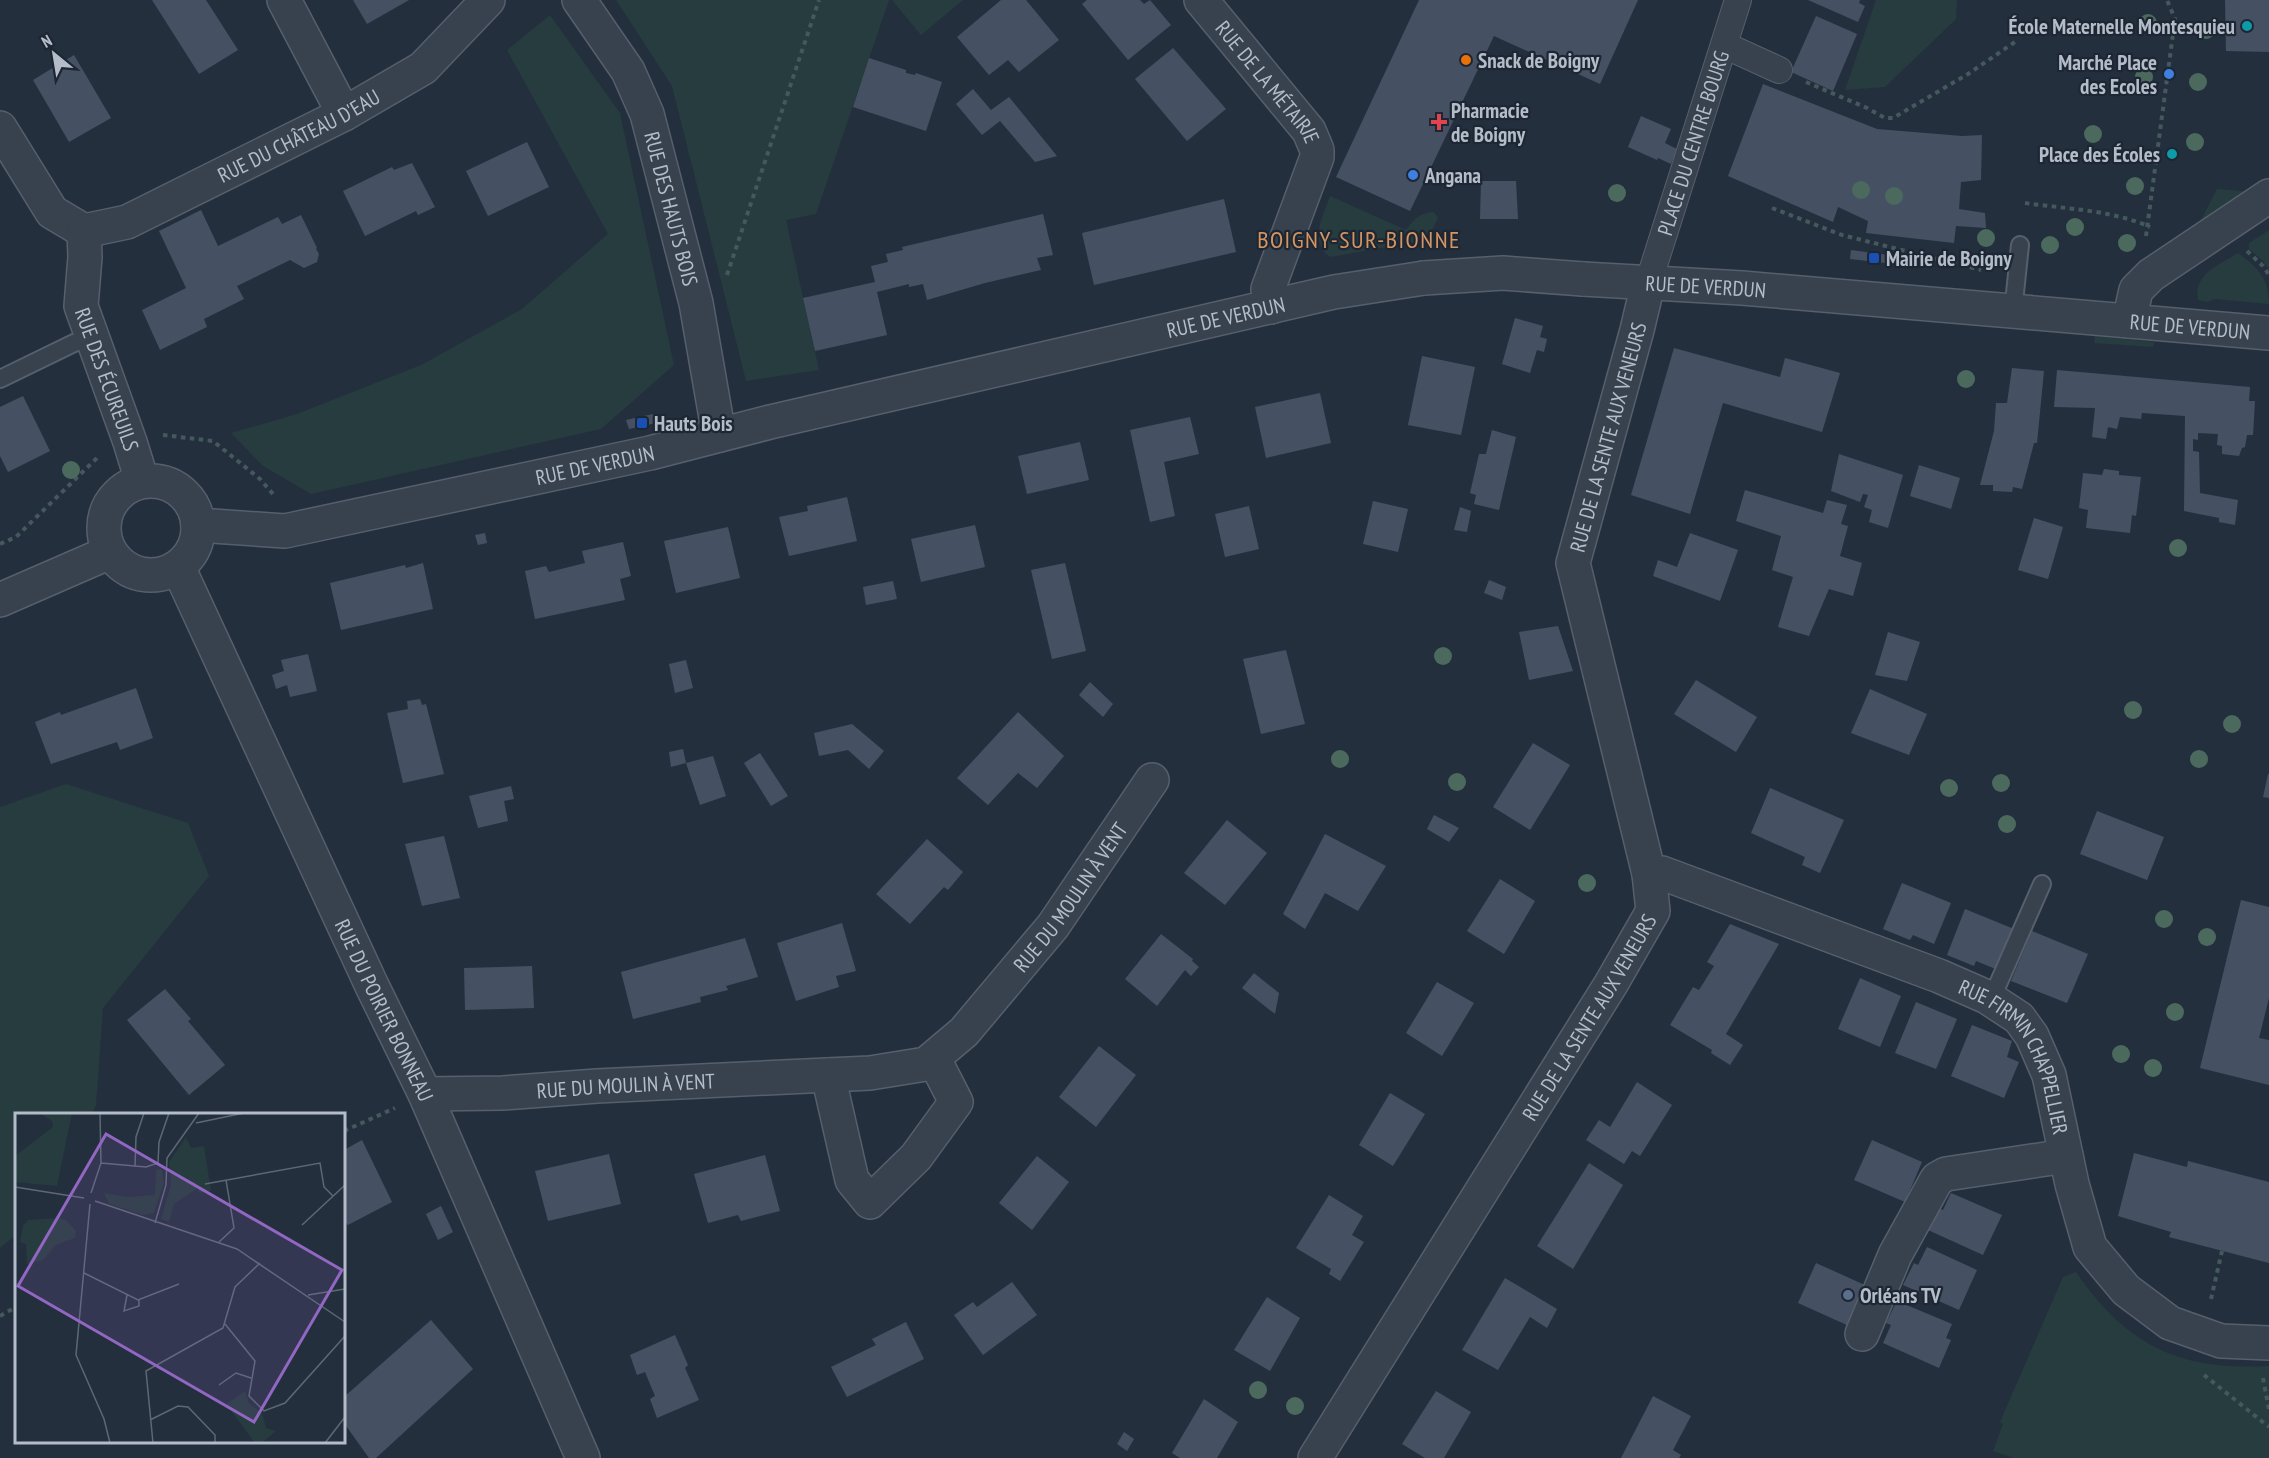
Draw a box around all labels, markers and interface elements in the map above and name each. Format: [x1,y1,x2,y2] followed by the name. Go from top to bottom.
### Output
[2008,13,2235,40] place label: École Maternelle Montesquieu
[1210,15,1326,147] street label: RUE DE LA MÉTAIRIE
[2240,19,2254,33] marker: École Maternelle Montesquieu
[24,24,84,84] north arrow
[38,30,55,52] text: N
[1478,47,1600,74] place label: Snack de Boigny
[1651,47,1735,239] street label: PLACE DU CENTRE BOURG
[2058,49,2157,100] place label: Marché Place des Ecoles
[1459,53,1473,67] marker: Snack de Boigny
[2162,67,2176,81] marker: Marché Place des Ecoles
[213,83,384,188] street label: RUE DU CHÂTEAU D'EAU
[1451,97,1529,148] place label: Pharmacie de Boigny
[1432,115,1446,129] marker: Pharmacie de Boigny
[639,129,704,289] street label: RUE DES HAUTS BOIS
[2039,141,2160,168] place label: Place des Écoles
[2165,147,2179,161] marker: Place des Écoles
[1424,162,1481,189] place label: Angana
[1406,168,1420,182] marker: Angana
[1257,224,1461,255] district label: BOIGNY-SUR-BIONNE
[1886,245,2012,272] place label: Mairie de Boigny
[1867,251,1881,265] marker: Mairie de Boigny
[1645,269,1767,303] street label: RUE DE VERDUN
[1164,290,1287,344] street label: RUE DE VERDUN
[69,304,145,454] street label: RUE DES ÉCUREUILS
[2129,308,2251,345] street label: RUE DE VERDUN
[1563,320,1652,555] street label: RUE DE LA SENTE AUX VENEURS
[654,410,733,437] place label: Hauts Bois
[635,416,649,430] marker: Hauts Bois
[533,439,657,491] street label: RUE DE VERDUN
[1007,816,1133,977] street label: RUE DU MOULIN À VENT
[1516,909,1662,1126] street label: RUE DE LA SENTE AUX VENEURS
[329,915,440,1105] street label: RUE DU POIRIER BONNEAU
[1955,973,2075,1137] street label: RUE FIRMIN CHAPPELLIER
[536,1067,716,1104] street label: RUE DU MOULIN À VENT
[15,1113,345,1443] inset map
[1860,1282,1941,1309] place label: Orléans TV
[1841,1288,1855,1302] marker: Orléans TV

